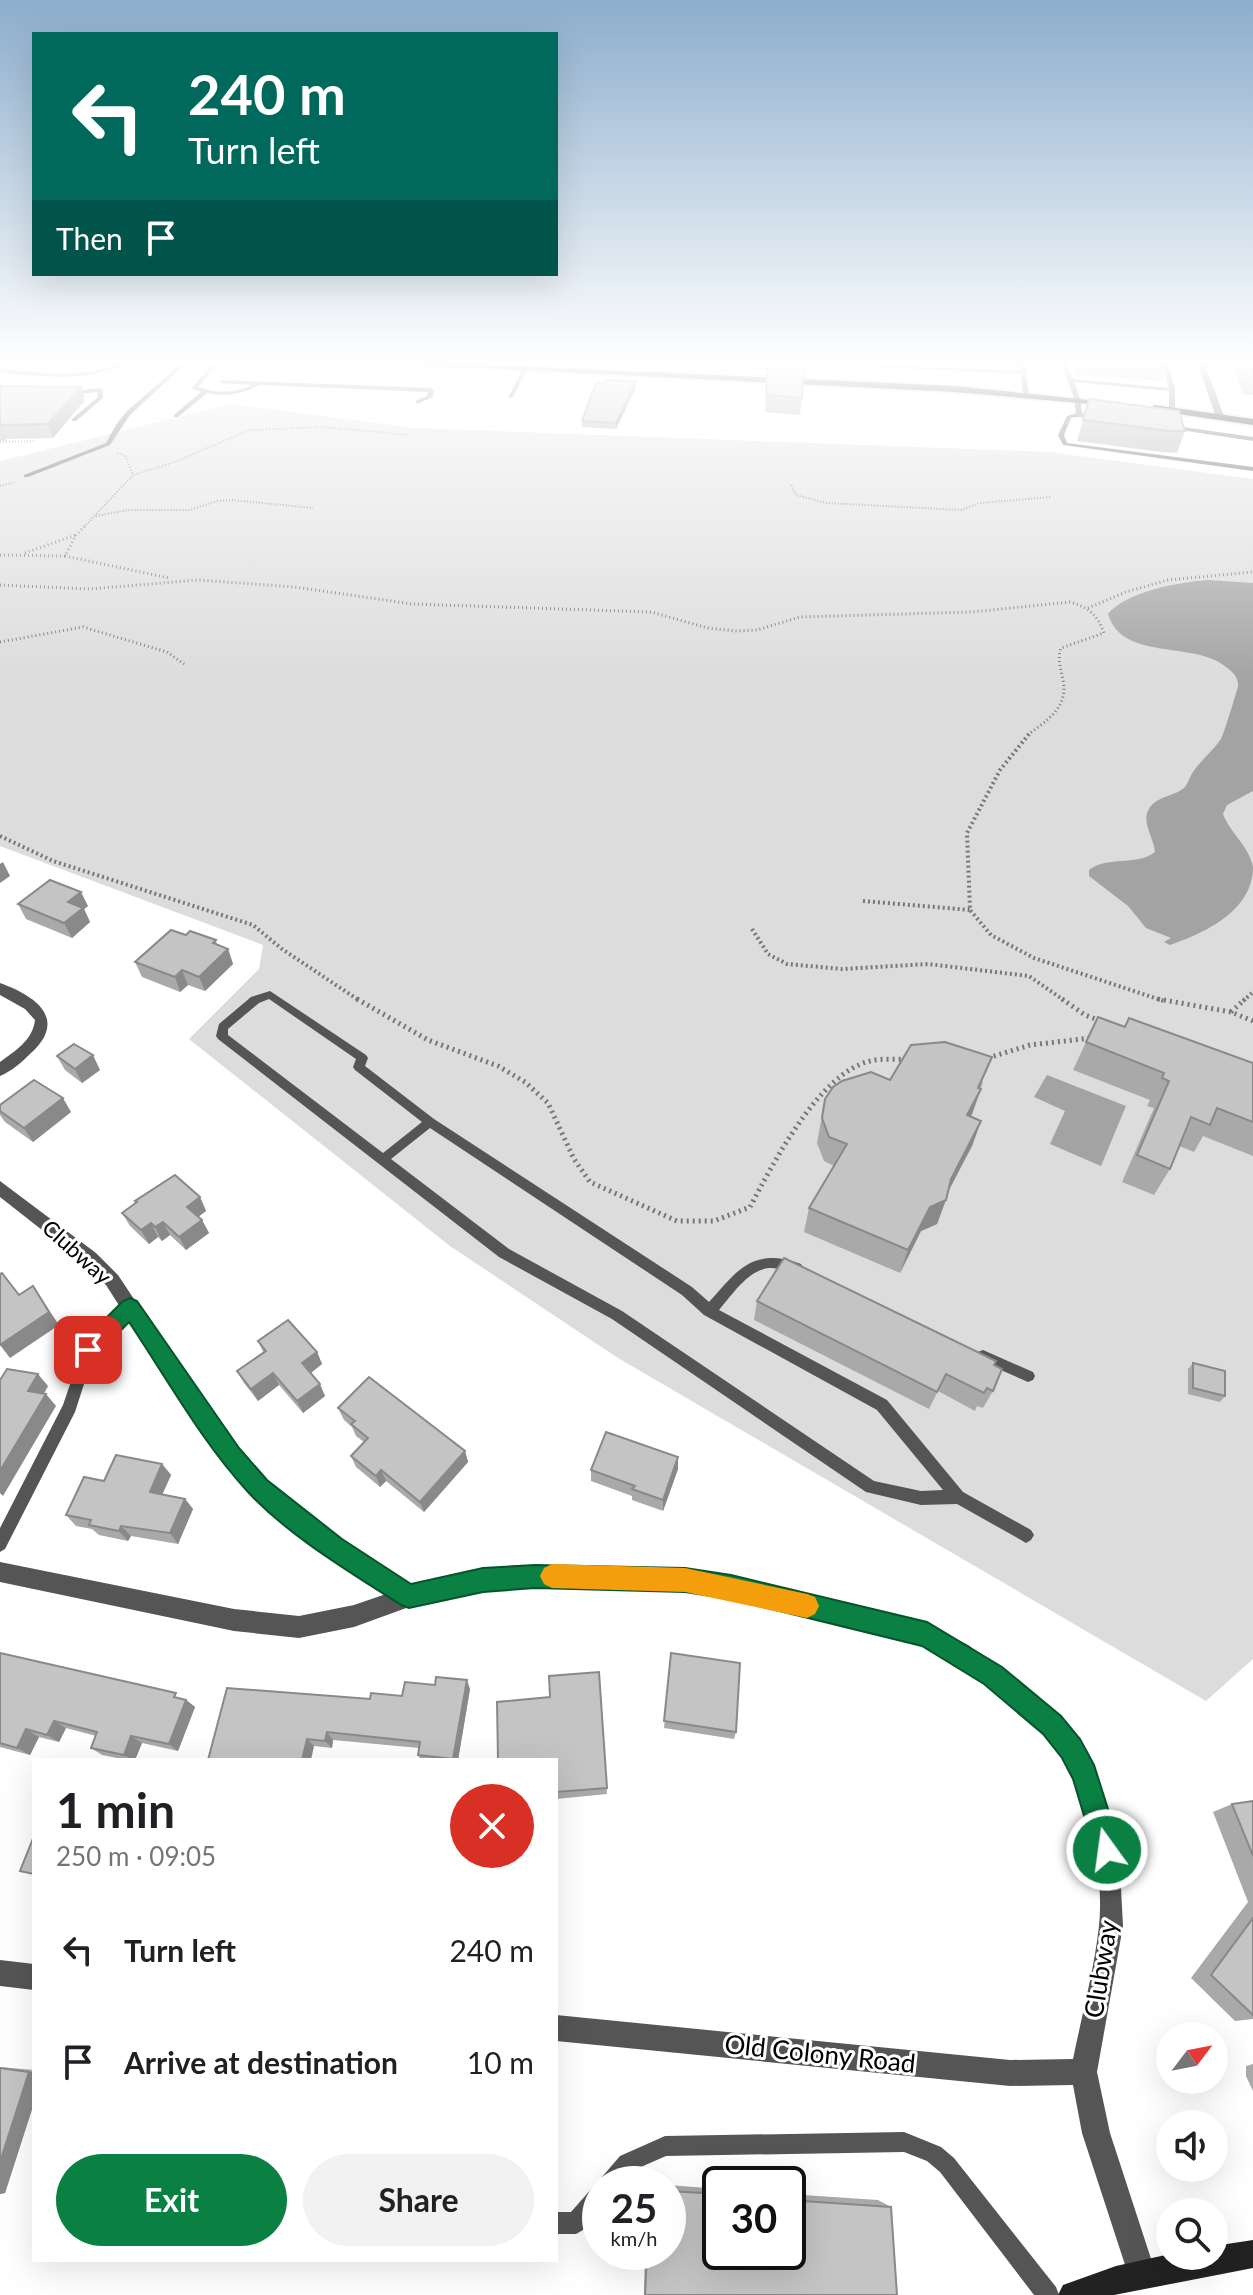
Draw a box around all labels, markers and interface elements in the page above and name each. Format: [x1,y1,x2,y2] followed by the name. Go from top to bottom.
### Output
[188,60,346,127] text: 240 m
[56,64,160,168] icon: left
[188,128,320,172] text: Turn left
[139,216,183,260] icon: arrive
[56,220,123,256] text: Then
[37,1214,118,1290] street label: Clubway
[54,1316,122,1384] pin
[66,1328,110,1372] icon: arrive
[56,1781,175,1838] text: 1 min
[450,1784,534,1868] button: close
[1065,1808,1149,1892] position arrow
[56,1840,216,1872] text: 250 m · 09:05
[1076,1917,1124,2020] street label: Clubway
[56,1928,100,1972] icon: left
[124,1932,236,1968] text: Turn left
[449,1932,534,1968] text: 240 m
[1156,2022,1228,2094] north arrow
[1156,2022,1228,2270] map controls
[723,2027,917,2079] street label: Old Colony Road
[56,2040,100,2084] icon: arrive
[124,2044,398,2080] text: Arrive at destination
[467,2044,534,2080] text: 10 m
[1156,2110,1228,2182] button: sound
[56,2154,287,2246] button: Exit
[303,2154,534,2246] button: Share
[702,2166,806,2270] speed limit sign: 30
[611,2184,657,2232] text: 25
[1156,2198,1228,2270] button: search
[611,2226,657,2250] text: km/h

